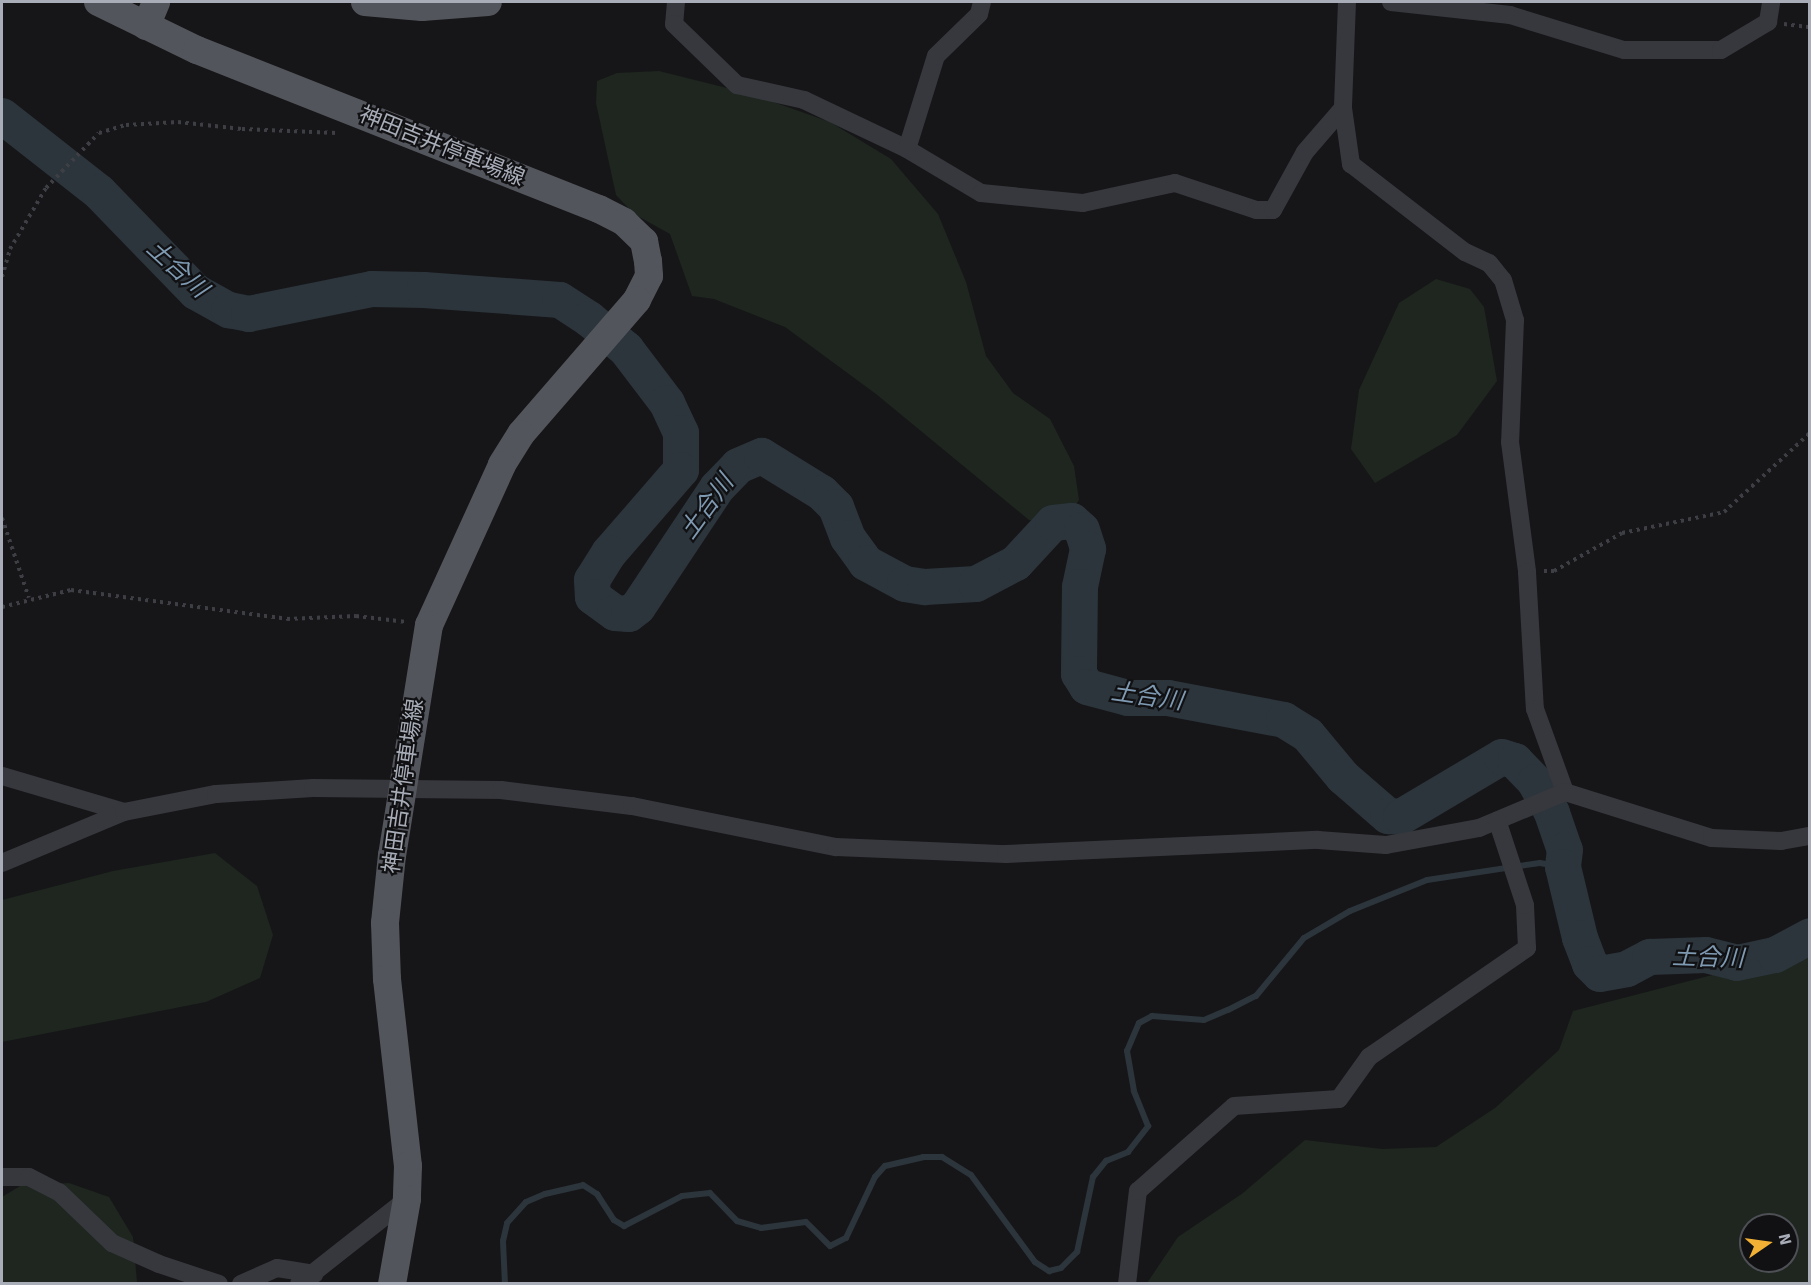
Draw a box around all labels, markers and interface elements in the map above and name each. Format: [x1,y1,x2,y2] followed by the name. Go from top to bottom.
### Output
[355,101,529,191] street label: 神田吉井停車場線
[141,234,213,304] water label: 土合川
[674,469,740,545] water label: 土合川
[1109,678,1185,716] water label: 土合川
[378,697,428,875] street label: 神田吉井停車場線
[1672,942,1744,974] water label: 土合川
[1739,1213,1799,1273] north arrow
[1774,1232,1796,1247] text: N

